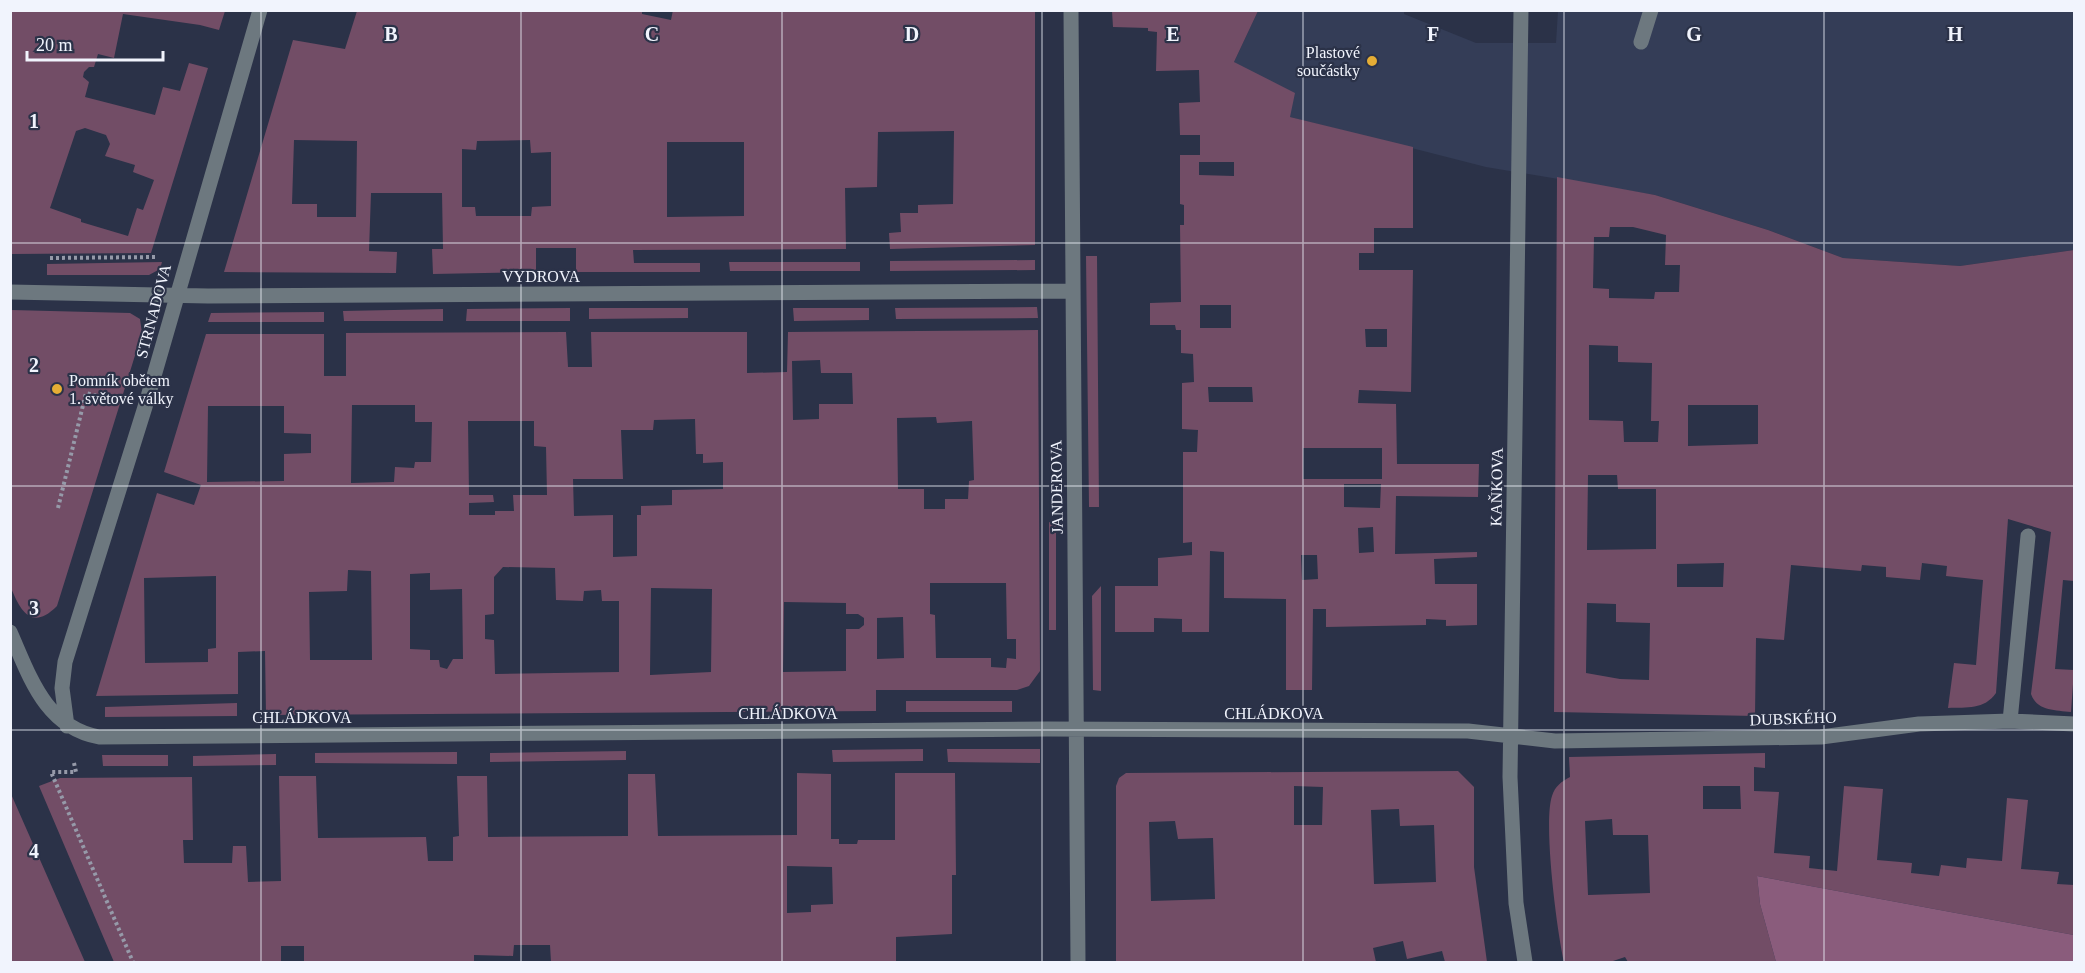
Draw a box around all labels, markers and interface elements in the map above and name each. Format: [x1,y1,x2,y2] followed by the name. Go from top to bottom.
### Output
[384,23,398,45] text: B
[645,23,659,45] text: C
[905,23,919,45] text: D
[1166,23,1180,45] text: E
[1427,23,1439,45] text: F
[1686,23,1702,45] text: G
[1947,23,1963,45] text: H
[27,24,164,62] scale bar
[36,35,73,55] text: 20 m
[1297,44,1360,80] place label: Plastové součástky
[1365,54,1379,68] marker: Plastové součástky
[29,110,39,132] text: 1
[133,262,174,360] street label: STRNADOVA
[502,268,580,285] street label: VYDROVA
[29,354,39,376] text: 2
[69,372,173,408] place label: Pomník obětem 1. světové války
[50,382,64,396] marker: Pomník obětem 1. světové války
[1047,439,1066,534] street label: JANDEROVA
[1486,447,1506,527] street label: KAŇKOVA
[29,597,39,619] text: 3
[738,704,838,722] street label: CHLÁDKOVA
[1224,704,1324,722] street label: CHLÁDKOVA
[1749,707,1837,729] street label: DUBSKÉHO
[252,708,352,726] street label: CHLÁDKOVA
[29,840,39,862] text: 4

